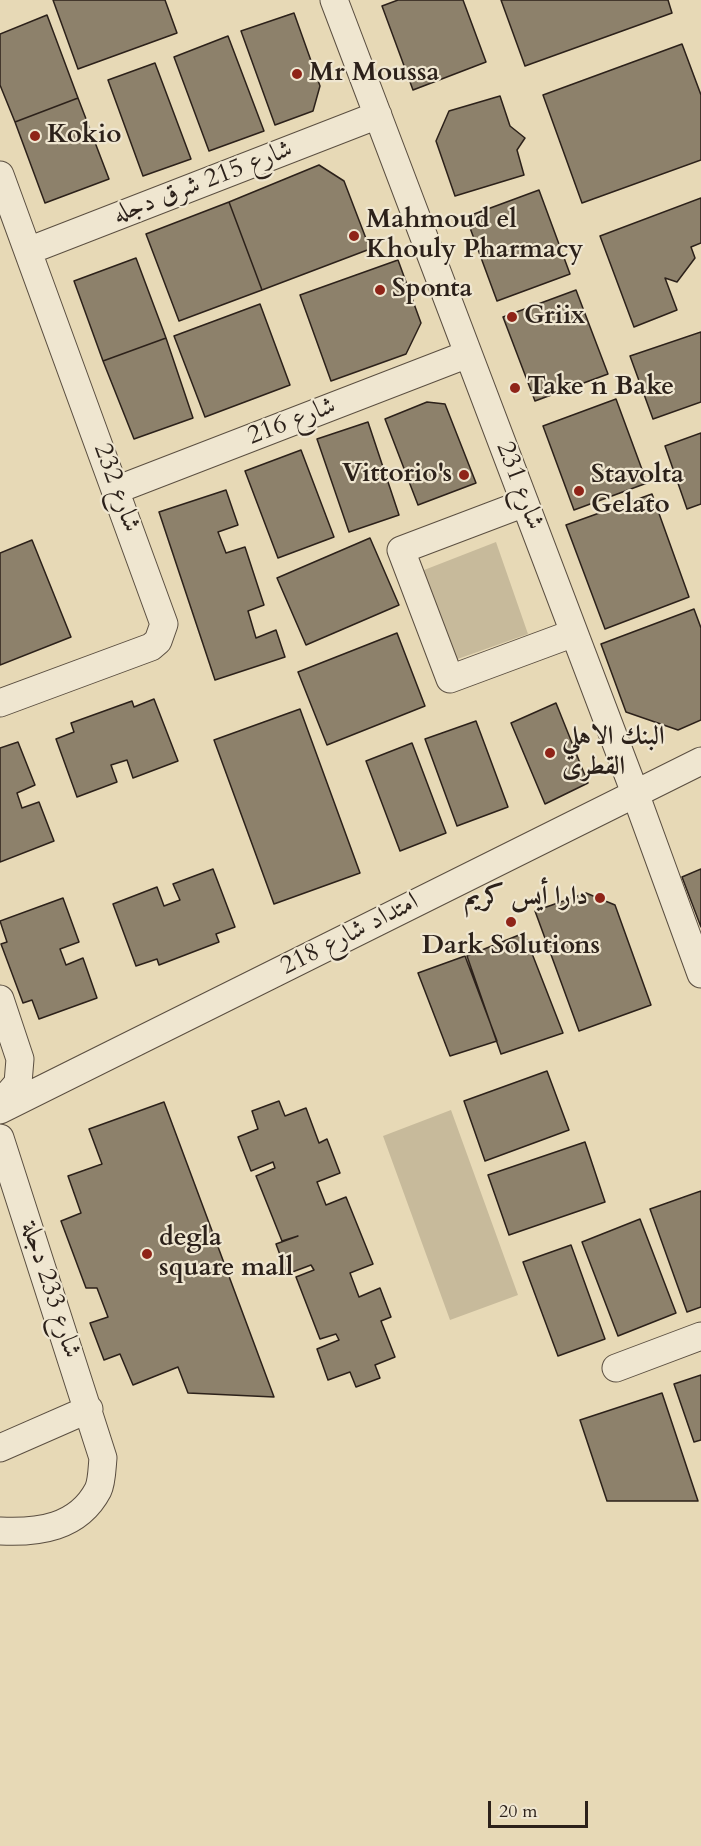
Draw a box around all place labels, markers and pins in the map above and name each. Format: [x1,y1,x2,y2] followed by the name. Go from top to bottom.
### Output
[309,58,439,90] place label: Mr Moussa
[290,67,304,81] marker: Mr Moussa
[47,120,122,152] place label: Kokio
[28,129,42,143] marker: Kokio
[366,205,583,266] place label: Mahmoud el Khouly Pharmacy
[347,229,361,243] marker: Mahmoud el Khouly Pharmacy
[392,274,472,306] place label: Sponta
[373,283,387,297] marker: Sponta
[524,301,585,333] place label: Griix
[505,310,519,324] marker: Griix
[527,372,674,404] place label: Take n Bake
[508,381,522,395] marker: Take n Bake
[342,459,452,491] place label: Vittorio's
[591,460,684,522] place label: Stavolta Gelato
[457,468,471,482] marker: Vittorio's
[572,484,586,498] marker: Stavolta Gelato
[562,722,665,784] place label: البنك الاهلي القطرى
[543,746,557,760] marker: البنك الاهلي القطرى
[464,882,588,914] place label: دارا أيس كريم
[593,891,607,905] marker: دارا أيس كريم
[504,915,518,929] marker: Dark Solutions
[422,931,600,963] place label: Dark Solutions
[159,1223,293,1284] place label: degla square mall
[140,1247,154,1261] marker: degla square mall

